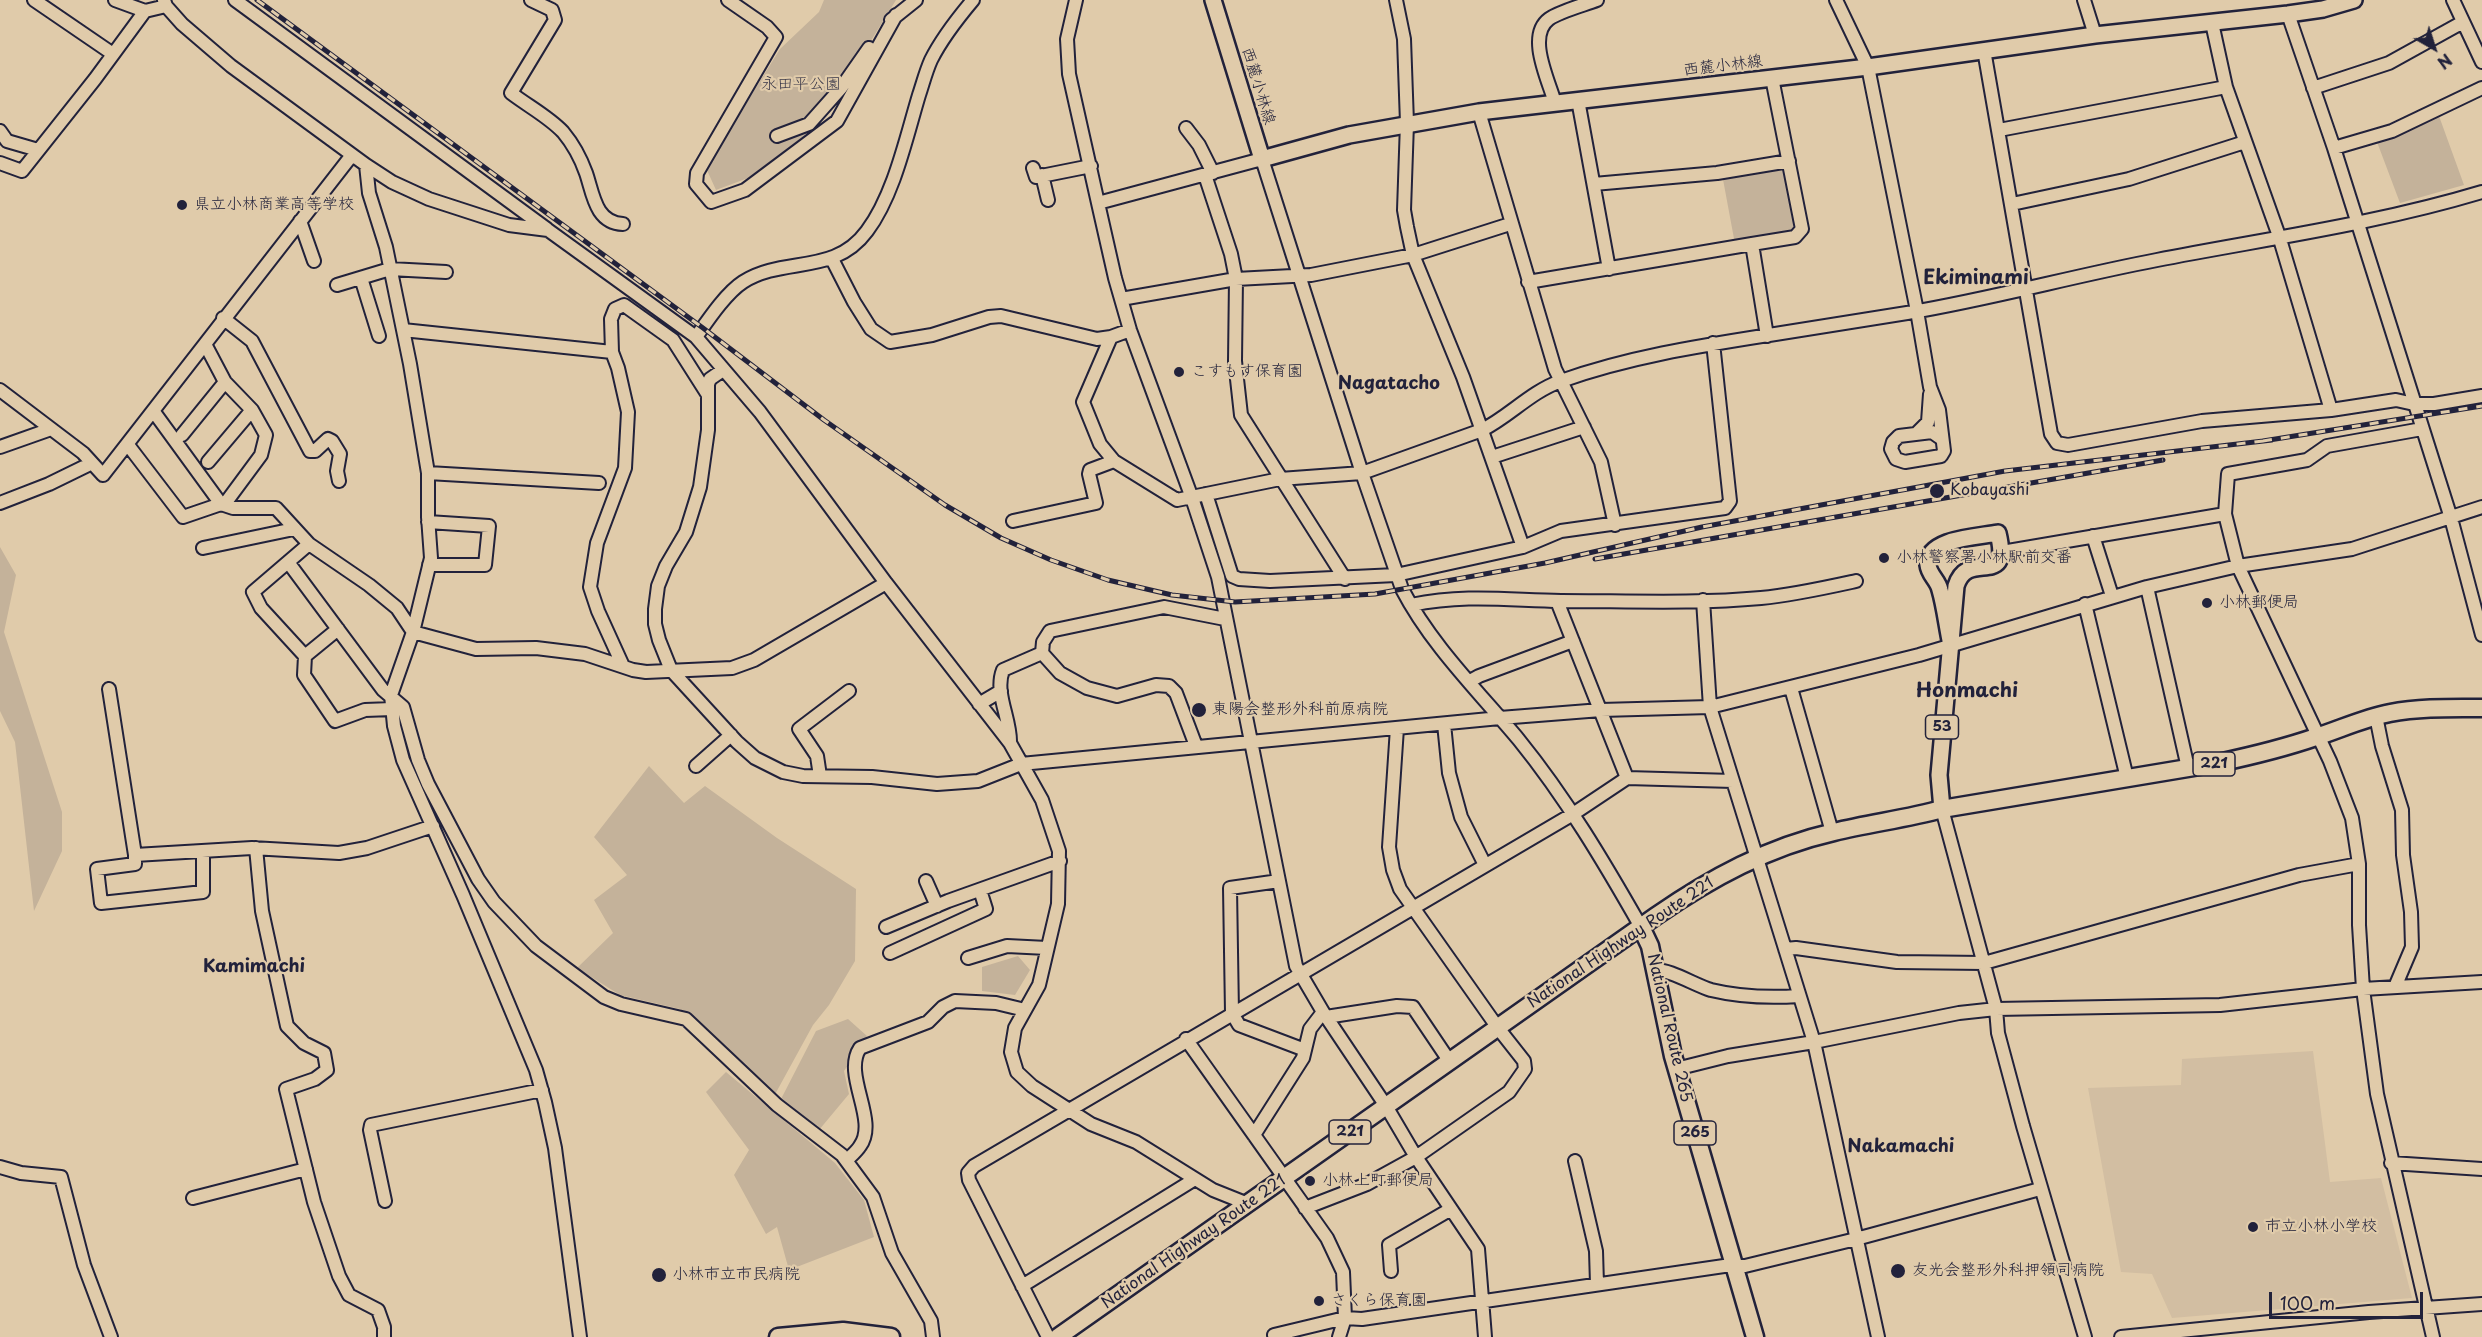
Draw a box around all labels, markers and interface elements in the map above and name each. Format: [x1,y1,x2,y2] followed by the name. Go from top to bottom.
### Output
[2404,18,2464,78] north arrow
[1237,45,1279,127] street label: 西麓小林線
[2433,49,2458,75] text: N
[1682,52,1764,80] street label: 西麓小林線
[761,75,841,95] park label: 永田平公園
[194,195,354,215] place label: 県立小林商業高等学校
[175,198,189,212] marker: 県立小林商業高等学校
[1923,266,2029,290] district label: Ekiminami
[1191,362,1303,382] place label: こすもす保育園
[1172,365,1186,379] marker: こすもす保育園
[1338,373,1440,395] district label: Nagatacho
[1950,481,2030,501] place label: Kobayashi
[1928,482,1946,500] marker: Kobayashi
[1896,548,2072,568] place label: 小林警察署小林駅前交番
[1877,551,1891,565] marker: 小林警察署小林駅前交番
[2219,593,2299,613] place label: 小林郵便局
[2200,596,2214,610] marker: 小林郵便局
[1916,679,2018,703] district label: Honmachi
[1212,700,1388,720] place label: 東陽会整形外科前原病院
[1190,701,1208,719] marker: 東陽会整形外科前原病院
[1926,715,1958,739] road number: 53
[2193,752,2235,776] road number: 221
[1524,873,1718,1013] street label: National Highway Route 221
[1643,952,1695,1104] street label: National Route 265
[203,956,305,978] district label: Kamimachi
[1329,1120,1371,1144] road number: 221
[1674,1121,1716,1145] road number: 265
[1848,1136,1954,1158] district label: Nakamachi
[1098,1171,1290,1313] street label: National Highway Route 221
[1322,1171,1434,1191] place label: 小林上町郵便局
[1303,1174,1317,1188] marker: 小林上町郵便局
[2265,1217,2377,1237] place label: 市立小林小学校
[2246,1220,2260,1234] marker: 市立小林小学校
[1912,1261,2104,1281] place label: 友光会整形外科押領司病院
[1889,1262,1907,1280] marker: 友光会整形外科押領司病院
[672,1265,800,1285] place label: 小林市立市民病院
[650,1266,668,1284] marker: 小林市立市民病院
[2272,1280,2426,1318] scale bar
[2280,1289,2335,1316] text: 100 m
[1331,1291,1427,1311] place label: さくら保育園
[1312,1294,1326,1308] marker: さくら保育園

